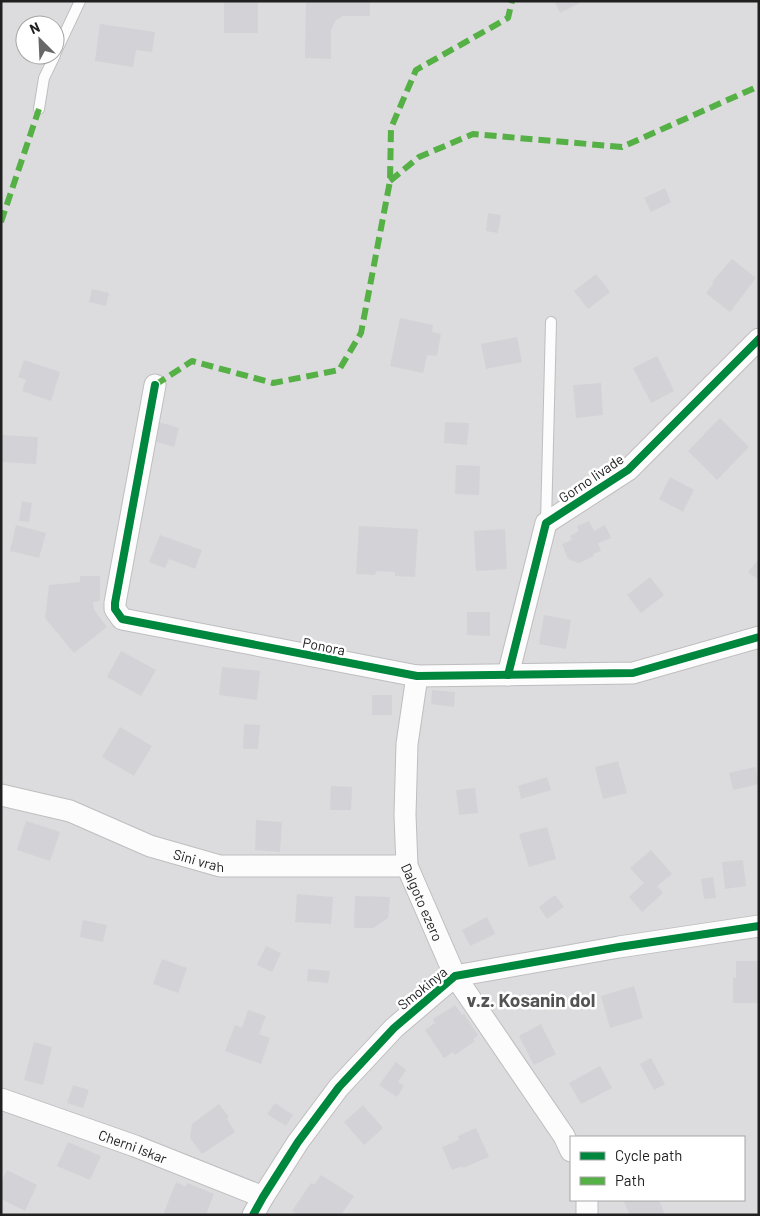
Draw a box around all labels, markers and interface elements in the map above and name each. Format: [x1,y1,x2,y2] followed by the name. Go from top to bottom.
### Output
[15,15,65,65] north arrow
[27,18,42,37] text: N
[555,450,627,506] street label: Gorno livade
[301,634,347,658] street label: Ponora
[171,845,224,875] street label: Sini vrah
[398,860,447,943] street label: Dalgoto ezero
[394,963,450,1013] street label: Smokinya
[467,988,595,1011] district label: v.z. Kosanin dol
[96,1125,170,1166] street label: Cherni Iskar
[570,1136,745,1201] legend
[615,1146,682,1164] text: Cycle path
[615,1171,645,1189] text: Path

